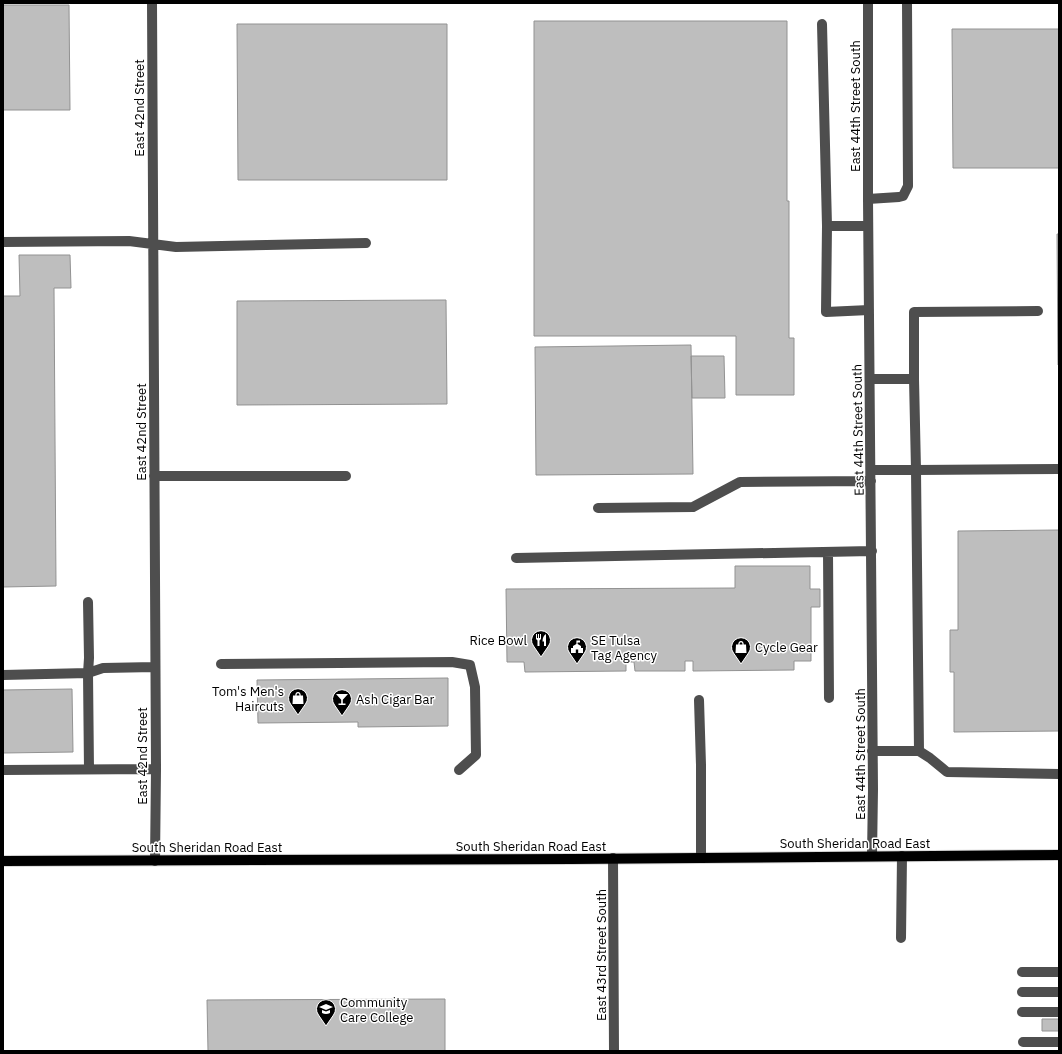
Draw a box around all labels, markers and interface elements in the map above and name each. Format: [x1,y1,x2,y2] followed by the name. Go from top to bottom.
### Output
[847,40,864,172] street label: East 44th Street South
[131,59,148,157] street label: East 42nd Street
[848,364,868,496] street label: East 44th Street South
[133,383,150,481] street label: East 42nd Street
[530,629,552,657] restaurant icon: Rice Bowl
[470,632,527,649] place label: Rice Bowl
[591,632,658,664] place label: SE Tulsa Tag Agency
[566,636,588,664] public building icon: SE Tulsa Tag Agency
[730,636,752,664] shop icon: Cycle Gear
[755,639,818,656] place label: Cycle Gear
[212,683,284,715] place label: Tom's Men's Haircuts
[287,687,309,715] shop icon: Tom's Men's Haircuts
[331,688,353,716] bar icon: Ash Cigar Bar
[852,688,869,820] street label: East 44th Street South
[356,691,434,708] place label: Ash Cigar Bar
[134,707,151,805] street label: East 42nd Street
[780,835,930,852] street label: South Sheridan Road East
[456,838,606,855] street label: South Sheridan Road East
[132,839,282,856] street label: South Sheridan Road East
[593,889,610,1021] street label: East 43rd Street South
[340,994,413,1026] place label: Community Care College
[315,998,337,1026] school or university icon: Community Care College

